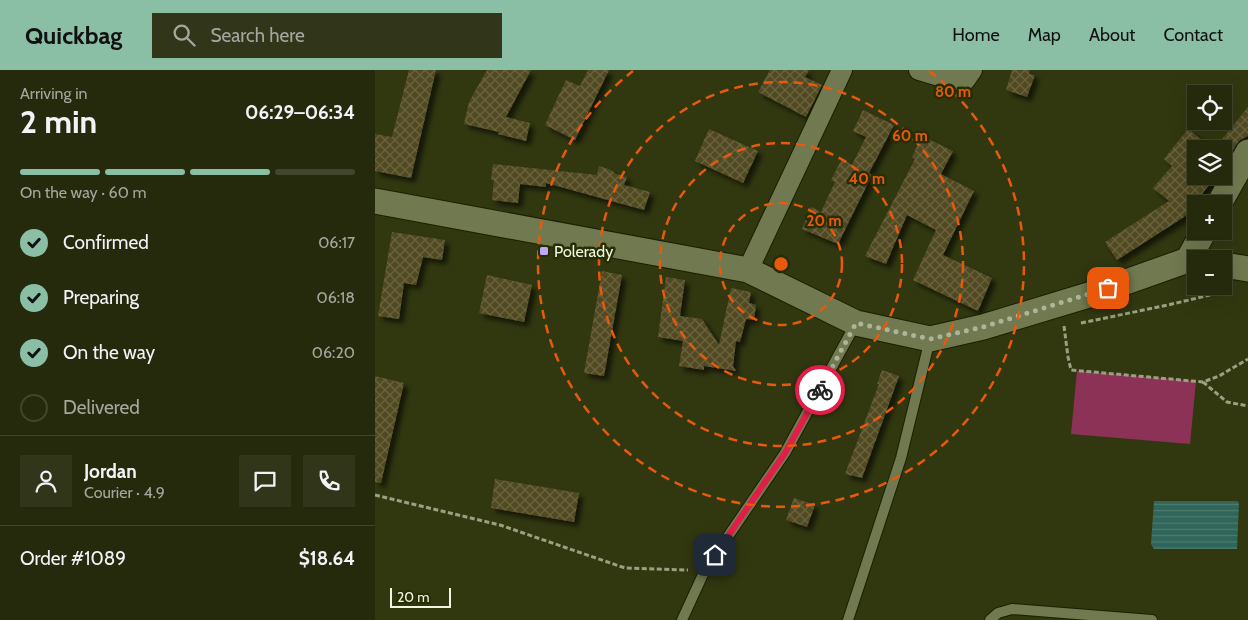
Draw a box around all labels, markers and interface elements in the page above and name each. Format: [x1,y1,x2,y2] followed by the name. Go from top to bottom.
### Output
[152,13,502,58] search box
[25,21,122,50] text: Quickbag
[170,21,198,49] icon: search
[210,24,305,47] text: Search here
[952,24,1000,46] text: Home
[1028,24,1061,46] text: Map
[1089,24,1135,46] text: About
[1163,24,1223,46] text: Contact
[935,83,971,101] text: 80 m
[20,84,87,103] text: Arriving in
[1187,85,1232,295] map controls
[1187,85,1232,130] button: locate
[245,101,355,124] text: 06:29–06:34
[20,102,97,141] text: 2 min
[892,127,928,145] text: 60 m
[1187,140,1232,185] button: layers
[849,170,885,188] text: 40 m
[20,183,146,202] text: On the way · 60 m
[1187,195,1232,240] button: +
[807,212,841,230] text: 20 m
[20,229,48,257] icon: check
[63,231,149,254] text: Confirmed
[318,233,355,252] text: 06:17
[554,242,613,261] place label: Polerady
[538,245,550,257] marker: Polerady
[1187,250,1232,295] button: −
[772,255,790,273] centre of rings
[1087,267,1129,309] pin
[1094,274,1122,302] icon: bag
[20,284,48,312] icon: check
[63,286,139,309] text: Preparing
[317,288,355,307] text: 06:18
[20,339,48,367] icon: check
[63,341,155,364] text: On the way
[312,343,355,362] text: 06:20
[795,365,845,415] courier
[806,376,834,404] icon: bike
[63,396,140,419] text: Delivered
[20,455,72,507] button: person
[239,455,291,507] button: chat
[303,455,355,507] button: phone
[84,460,137,483] text: Jordan
[84,483,165,502] text: Courier · 4.9
[694,534,736,576] pin
[701,541,729,569] icon: home
[20,547,126,570] text: Order #1089
[299,547,355,570] text: $18.64
[390,585,451,608] scale bar
[397,588,430,606] text: 20 m

